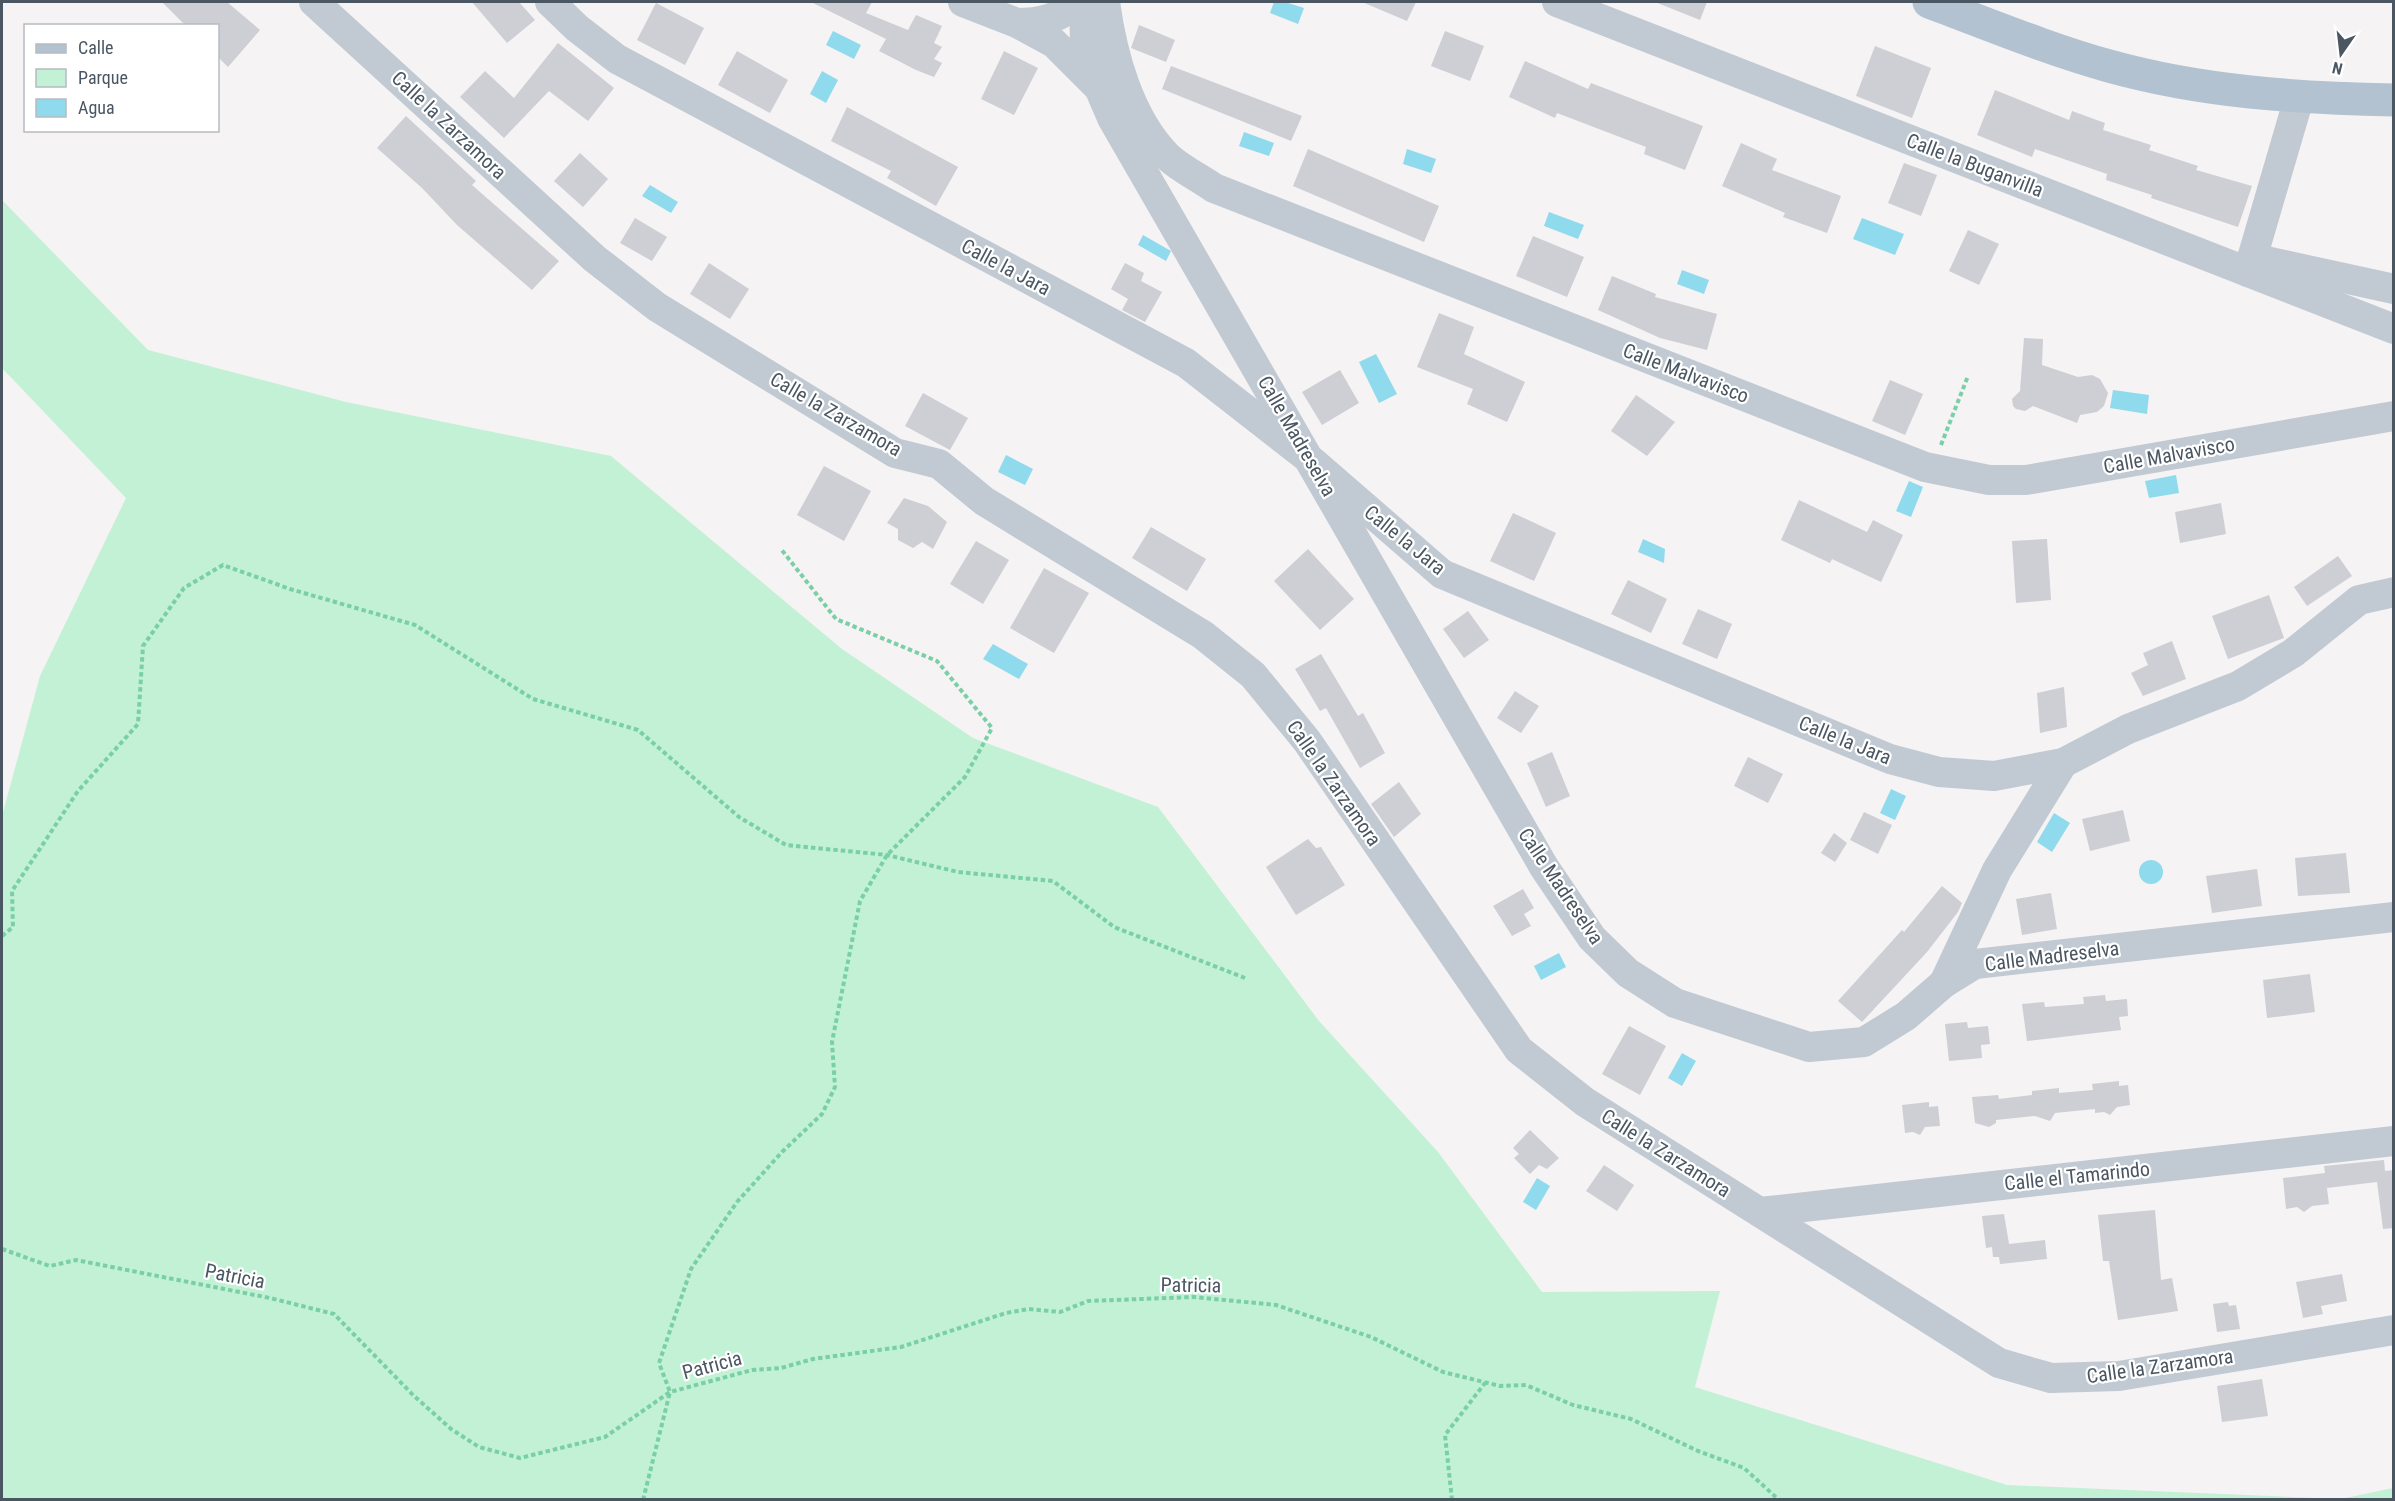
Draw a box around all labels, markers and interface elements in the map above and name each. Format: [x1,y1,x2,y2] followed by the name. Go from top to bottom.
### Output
[24,24,219,132] legend
[2311,24,2371,84] north arrow
[78,37,114,58] text: Calle
[2330,58,2345,78] text: N
[387,66,511,184] street label: Calle la Zarzamora
[78,67,128,88] text: Parque
[78,97,115,118] text: Agua
[1903,128,2047,202] street label: Calle la Buganvilla
[957,234,1055,300] street label: Calle la Jara
[1620,338,1752,408] street label: Calle Malvavisco
[766,367,906,461] street label: Calle la Zarzamora
[1253,372,1341,500] street label: Calle Madreselva
[2102,432,2236,478] street label: Calle Malvavisco
[1360,500,1450,580] street label: Calle la Jara
[1795,711,1895,769] street label: Calle la Jara
[1282,716,1386,850] street label: Calle la Zarzamora
[1513,823,1609,949] street label: Calle Madreselva
[1984,936,2120,976] street label: Calle Madreselva
[1597,1104,1735,1202] street label: Calle la Zarzamora
[2003,1156,2151,1196] street label: Calle el Tamarindo
[203,1258,267,1294] street label: Patricia
[1161,1272,1221,1298] street label: Patricia
[2085,1344,2235,1388] street label: Calle la Zarzamora
[680,1346,744,1384] street label: Patricia

